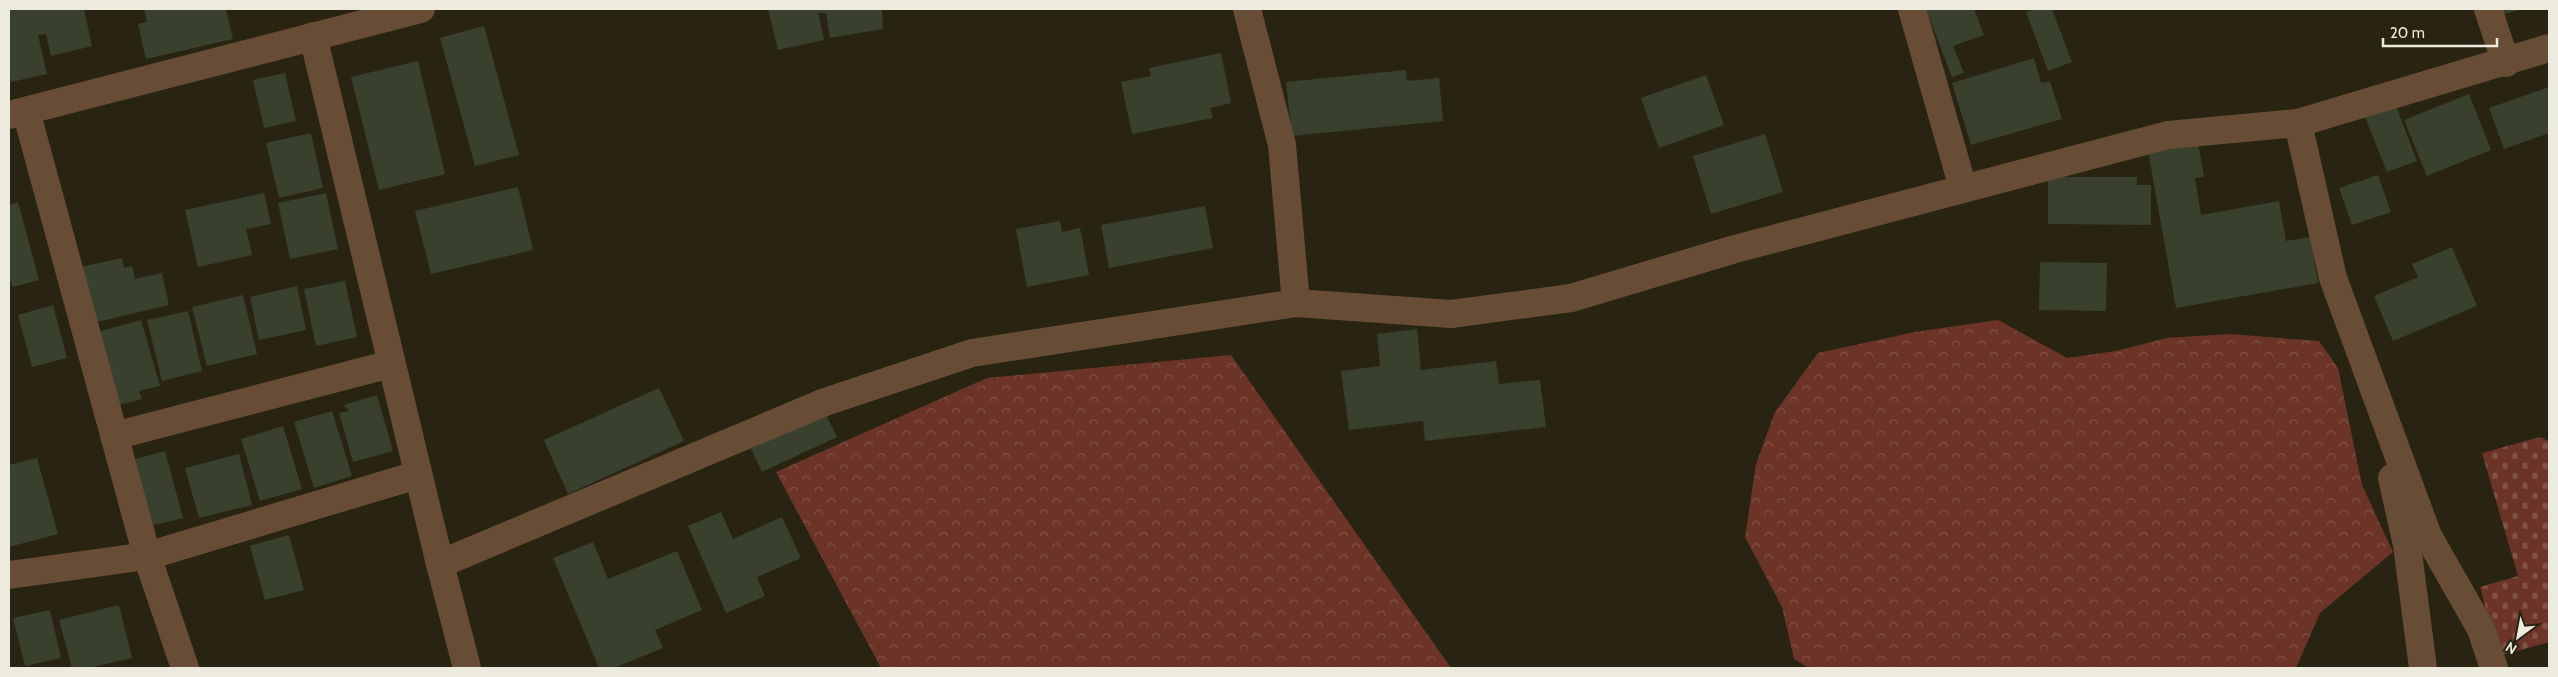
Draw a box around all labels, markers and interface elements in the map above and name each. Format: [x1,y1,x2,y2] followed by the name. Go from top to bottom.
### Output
[2383,15,2497,47] scale bar
[2390,24,2425,42] text: 20 m
[2493,612,2543,662] north arrow
[2502,638,2520,658] text: N

